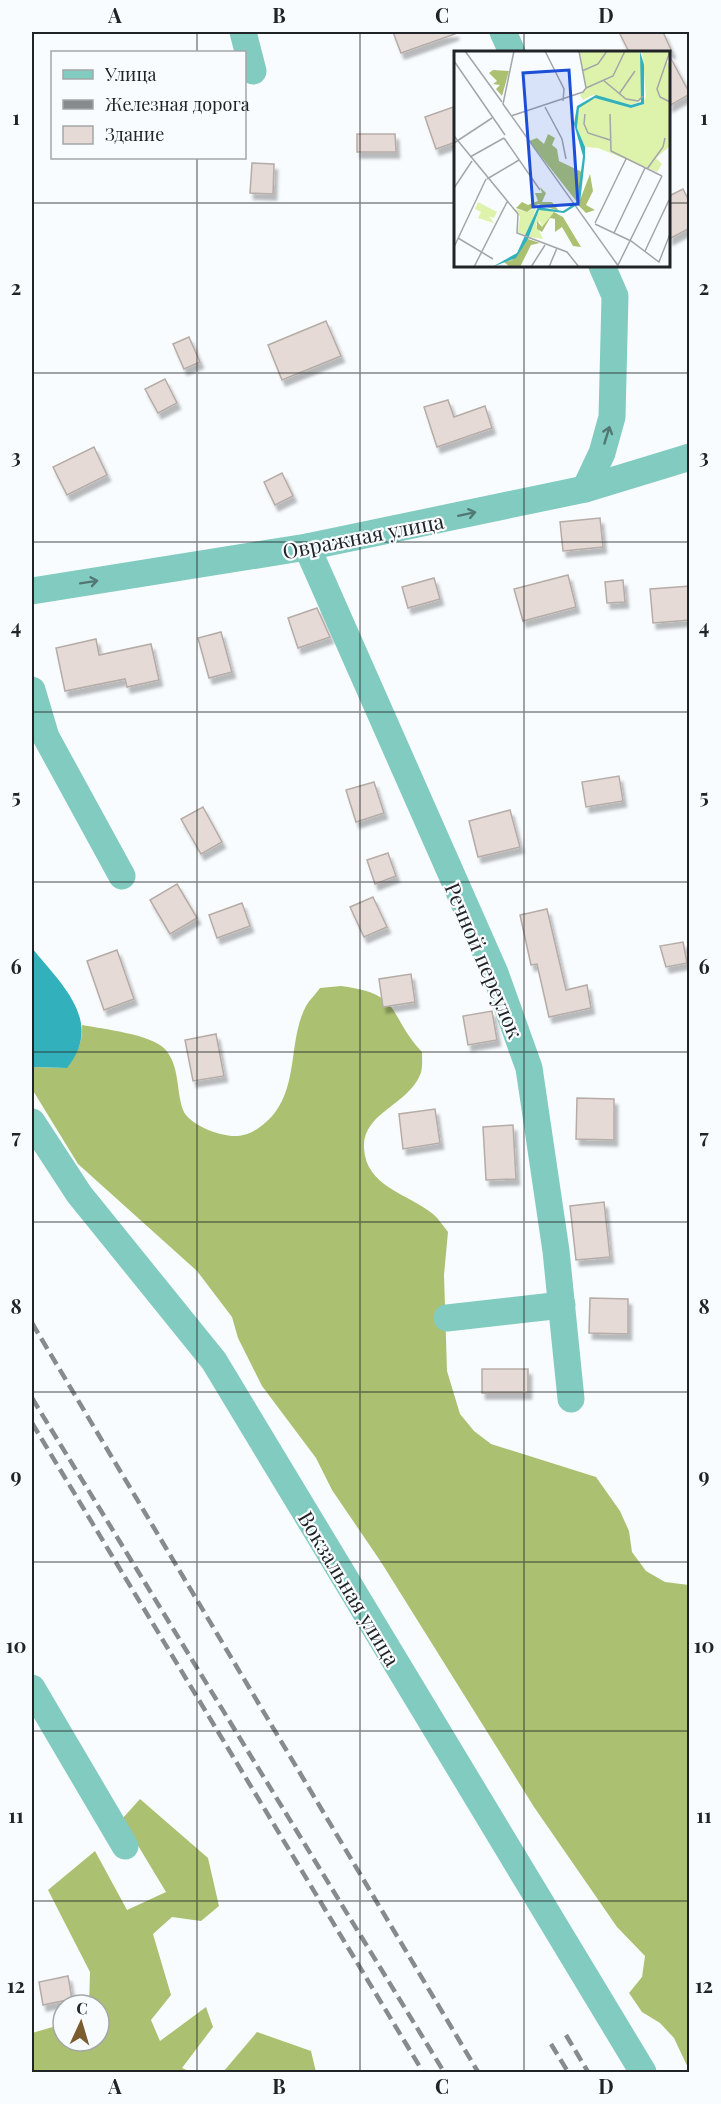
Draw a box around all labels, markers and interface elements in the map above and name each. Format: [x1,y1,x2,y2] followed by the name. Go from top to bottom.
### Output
[107,1,122,28] text: A
[272,1,286,28] text: B
[435,1,449,28] text: C
[598,1,614,28] text: D
[51,51,246,159] legend
[454,51,670,267] inset map
[104,62,156,86] text: Улица
[105,92,250,116] text: Железная дорога
[12,103,20,130] text: 1
[700,103,708,130] text: 1
[105,122,164,146] text: Здание
[11,273,21,300] text: 2
[699,273,709,300] text: 2
[602,426,613,445] one-way arrow
[11,442,21,469] text: 3
[699,442,709,469] text: 3
[280,506,447,564] street label: Овражная улица
[457,507,476,519] one-way arrow
[79,576,99,587] one-way arrow
[11,612,21,639] text: 4
[699,612,709,639] text: 4
[11,782,21,809] text: 5
[699,782,709,809] text: 5
[439,878,531,1042] street label: Речной переулок
[10,952,22,979] text: 6
[698,952,710,979] text: 6
[11,1122,21,1149] text: 7
[699,1122,709,1149] text: 7
[10,1292,22,1319] text: 8
[698,1292,710,1319] text: 8
[10,1461,22,1488] text: 9
[698,1461,710,1488] text: 9
[293,1505,408,1671] street label: Вокзальная улица
[6,1631,26,1658] text: 10
[694,1631,714,1658] text: 10
[8,1801,24,1828] text: 11
[696,1801,712,1828] text: 11
[7,1971,25,1998] text: 12
[695,1971,713,1998] text: 12
[51,1993,111,2053] north arrow
[76,1997,88,2018] text: С
[107,2072,122,2099] text: A
[272,2072,286,2099] text: B
[435,2072,449,2099] text: C
[598,2072,614,2099] text: D

